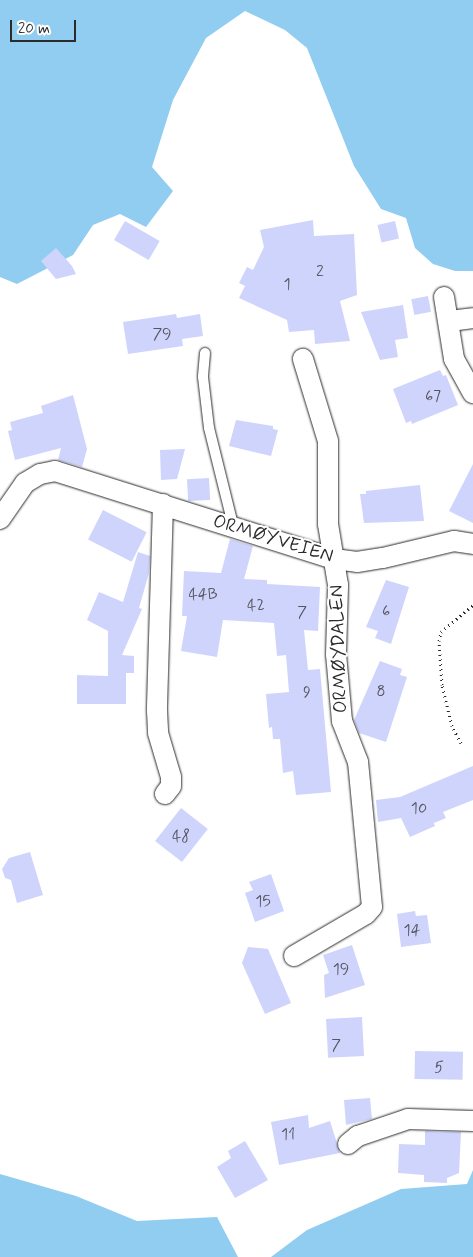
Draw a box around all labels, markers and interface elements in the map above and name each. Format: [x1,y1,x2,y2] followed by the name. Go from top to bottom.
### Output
[12,10,79,42] scale bar
[18,19,50,39] text: 20 m
[316,262,324,282] house number: 2
[283,275,291,295] house number: 1
[152,325,172,345] house number: 79
[425,387,441,407] house number: 67
[210,510,336,568] street label: ORMØYVEIEN
[325,584,353,714] street label: ORMØYDALEN
[188,585,218,605] house number: 44B
[247,596,265,616] house number: 42
[382,602,390,622] house number: 6
[297,603,307,623] house number: 7
[376,682,386,702] house number: 8
[303,683,311,703] house number: 9
[411,799,427,819] house number: 10
[172,827,190,847] house number: 48
[255,892,271,912] house number: 15
[404,921,420,941] house number: 14
[333,960,349,980] house number: 19
[331,1036,341,1056] house number: 7
[434,1058,444,1078] house number: 5
[281,1125,295,1145] house number: 11

